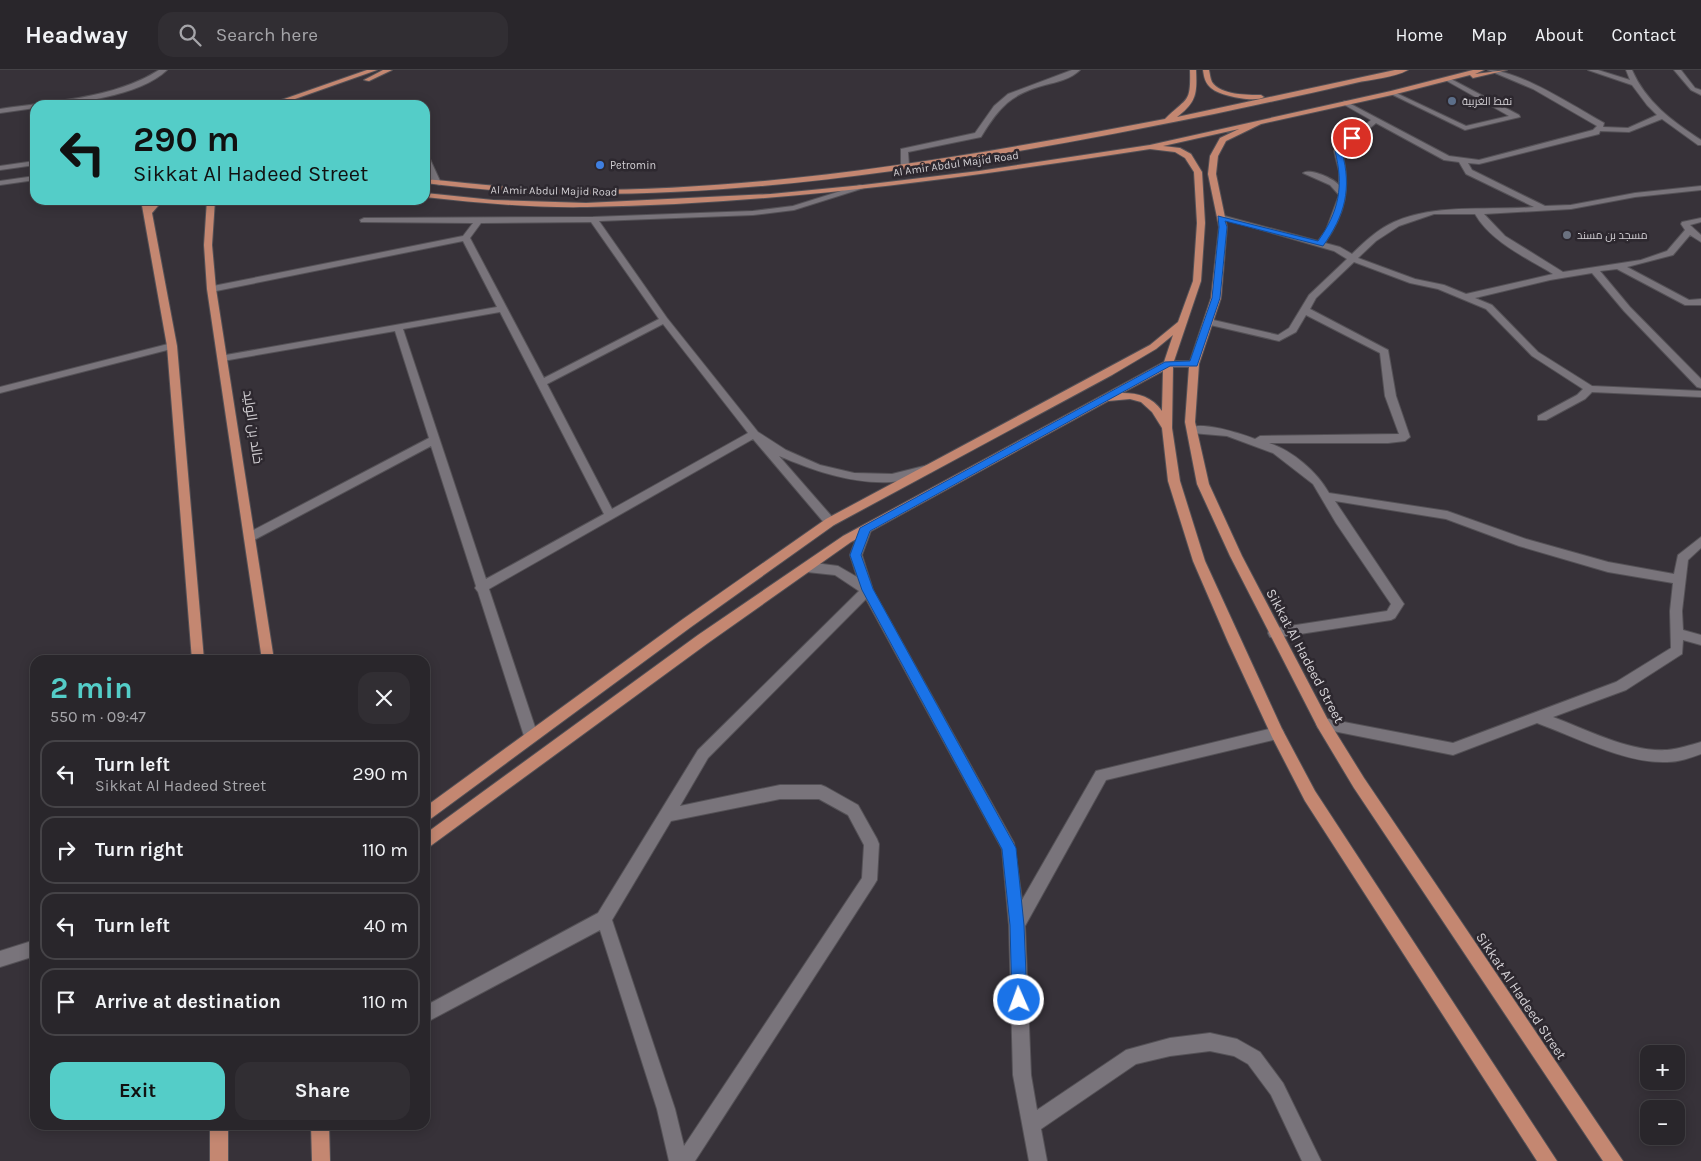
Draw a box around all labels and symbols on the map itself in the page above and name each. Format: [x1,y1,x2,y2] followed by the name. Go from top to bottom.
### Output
[1446,95,1458,107] marker: نفط الغربية
[1462,95,1512,108] place label: نفط الغربية
[1331,117,1373,159] pin
[892,149,1020,179] street label: Al Amir Abdul Majid Road
[594,159,606,171] marker: Petromin
[610,159,656,172] place label: Petromin
[491,183,617,199] street label: Al Amir Abdul Majid Road
[1561,229,1573,241] marker: مسجد بن مسند
[1577,229,1648,242] place label: مسجد بن مسند
[239,389,267,465] street label: خالد بن الوليد
[1262,586,1348,726] street label: Sikkat Al Hadeed Street
[1472,929,1570,1063] street label: Sikkat Al Hadeed Street
[992,973,1044,1025] position arrow

